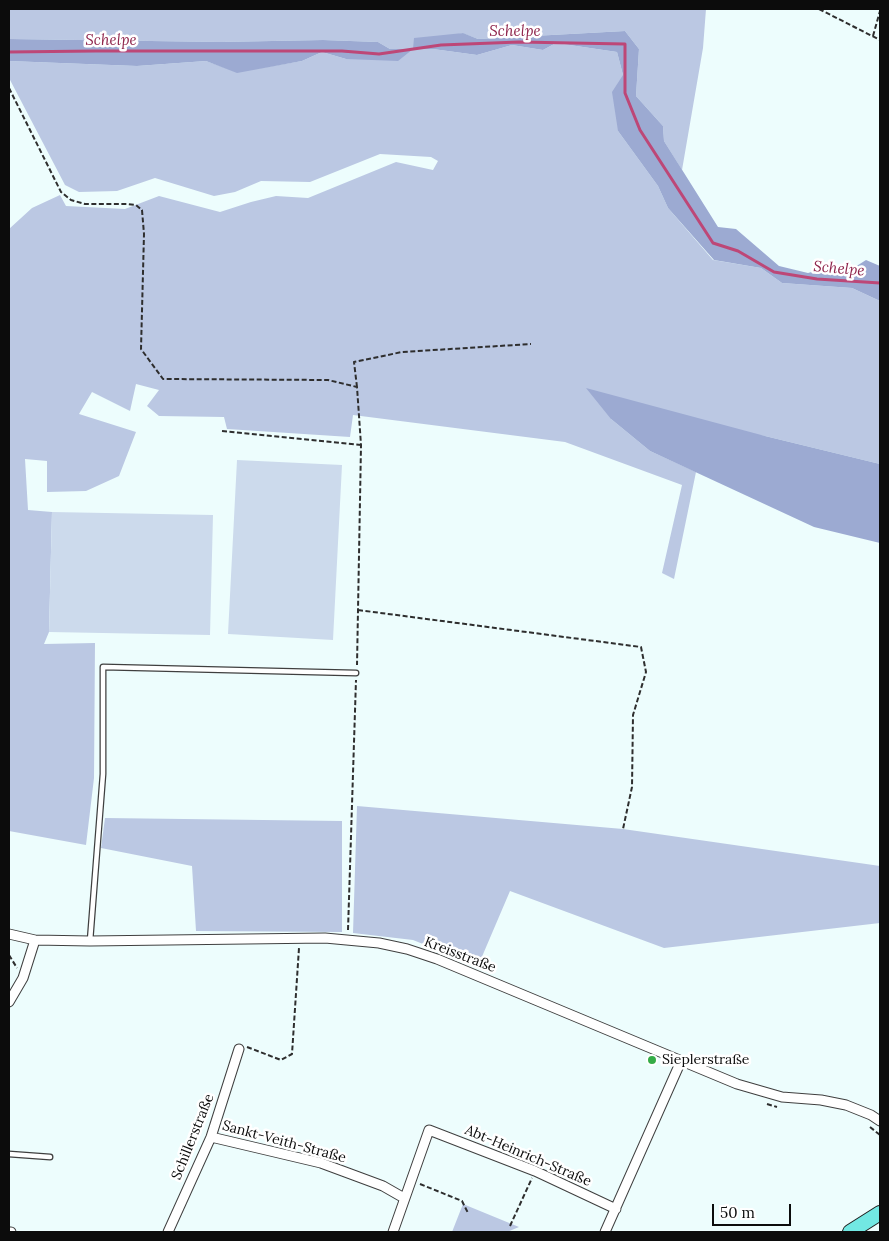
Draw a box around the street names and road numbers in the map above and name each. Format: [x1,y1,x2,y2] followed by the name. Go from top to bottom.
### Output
[422,934,498,976] street label: Kreisstraße
[168,1092,218,1182] street label: Schillerstraße
[220,1117,348,1167] street label: Sankt-Veith-Straße
[462,1122,594,1190] street label: Abt-Heinrich-Straße

